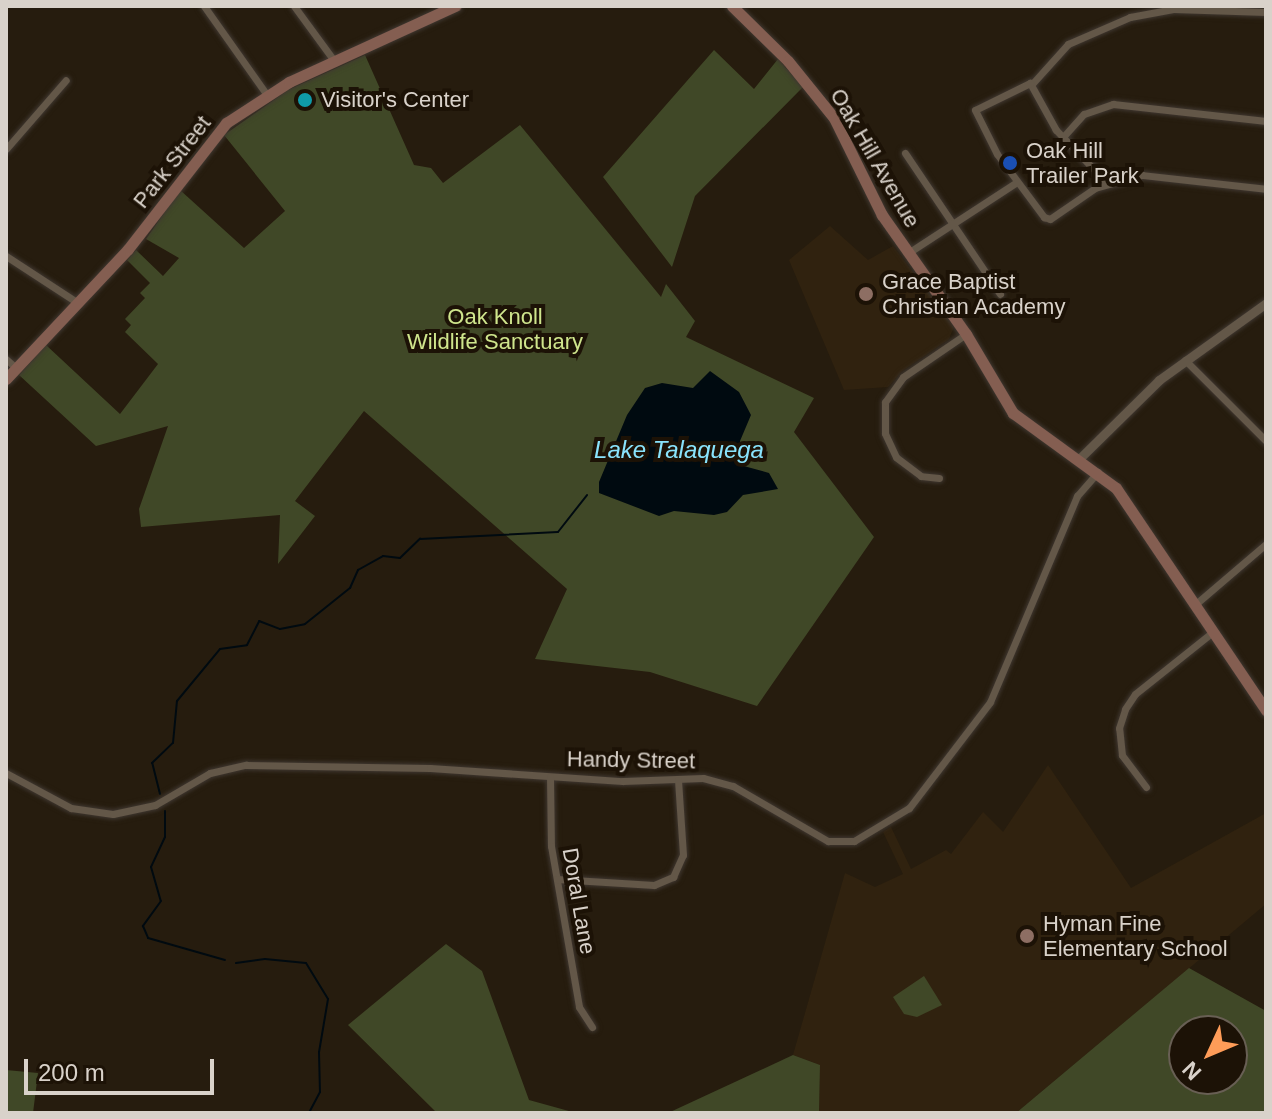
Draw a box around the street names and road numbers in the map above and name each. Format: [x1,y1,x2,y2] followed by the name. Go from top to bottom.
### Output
[824,83,926,233] street label: Oak Hill Avenue
[128,111,216,213] street label: Park Street
[567,746,695,774] street label: Handy Street
[557,846,601,956] street label: Doral Lane

